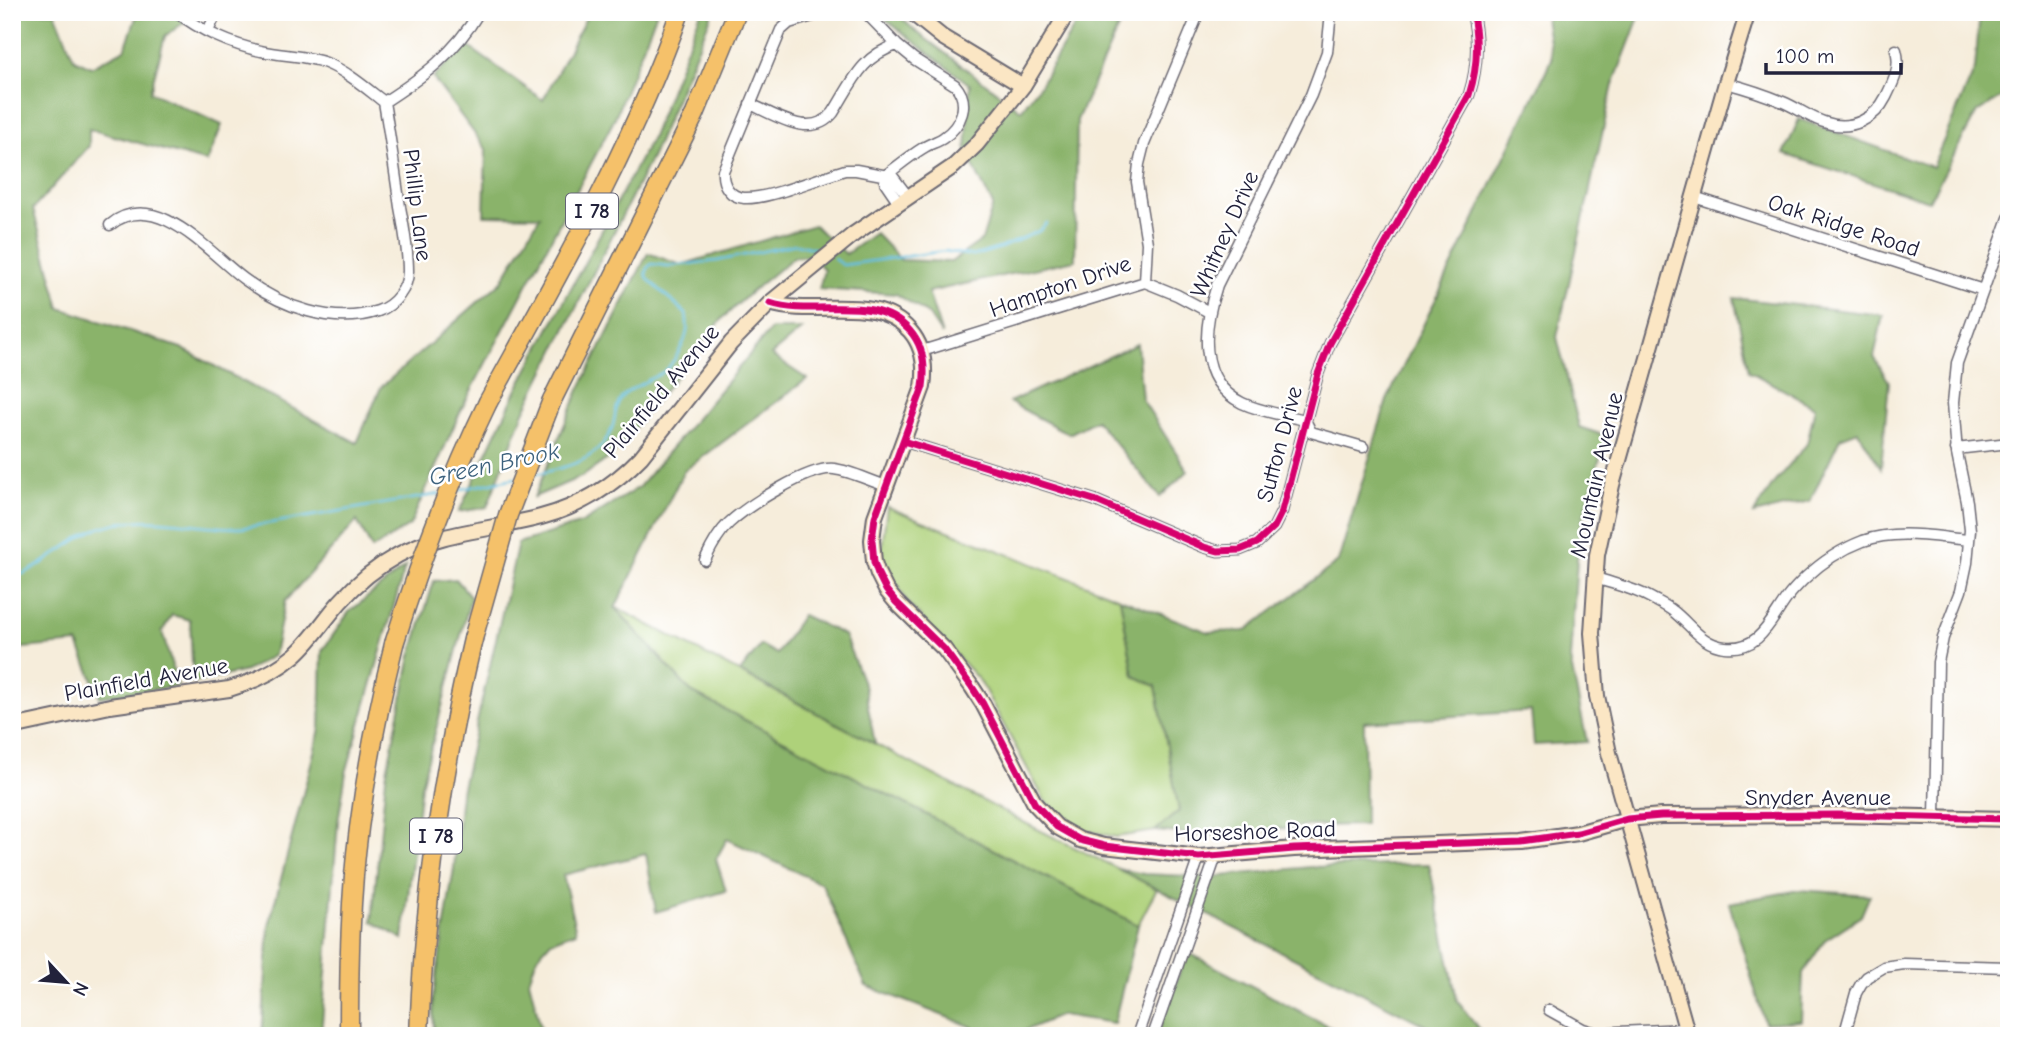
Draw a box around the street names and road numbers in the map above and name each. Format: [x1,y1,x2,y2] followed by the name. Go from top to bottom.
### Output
[397,147,438,263] street label: Phillip Lane
[1185,167,1264,302] street label: Whitney Drive
[1765,188,1923,263] street label: Oak Ridge Road
[566,194,618,228] road number: I 78
[986,250,1134,323] street label: Hampton Drive
[598,319,725,464] street label: Plainfield Avenue
[1251,383,1308,505] street label: Sutton Drive
[1564,390,1629,561] street label: Mountain Avenue
[62,652,230,707] street label: Plainfield Avenue
[1745,784,1891,811] street label: Snyder Avenue
[1174,815,1336,848] street label: Horseshoe Road
[410,818,462,854] road number: I 78

